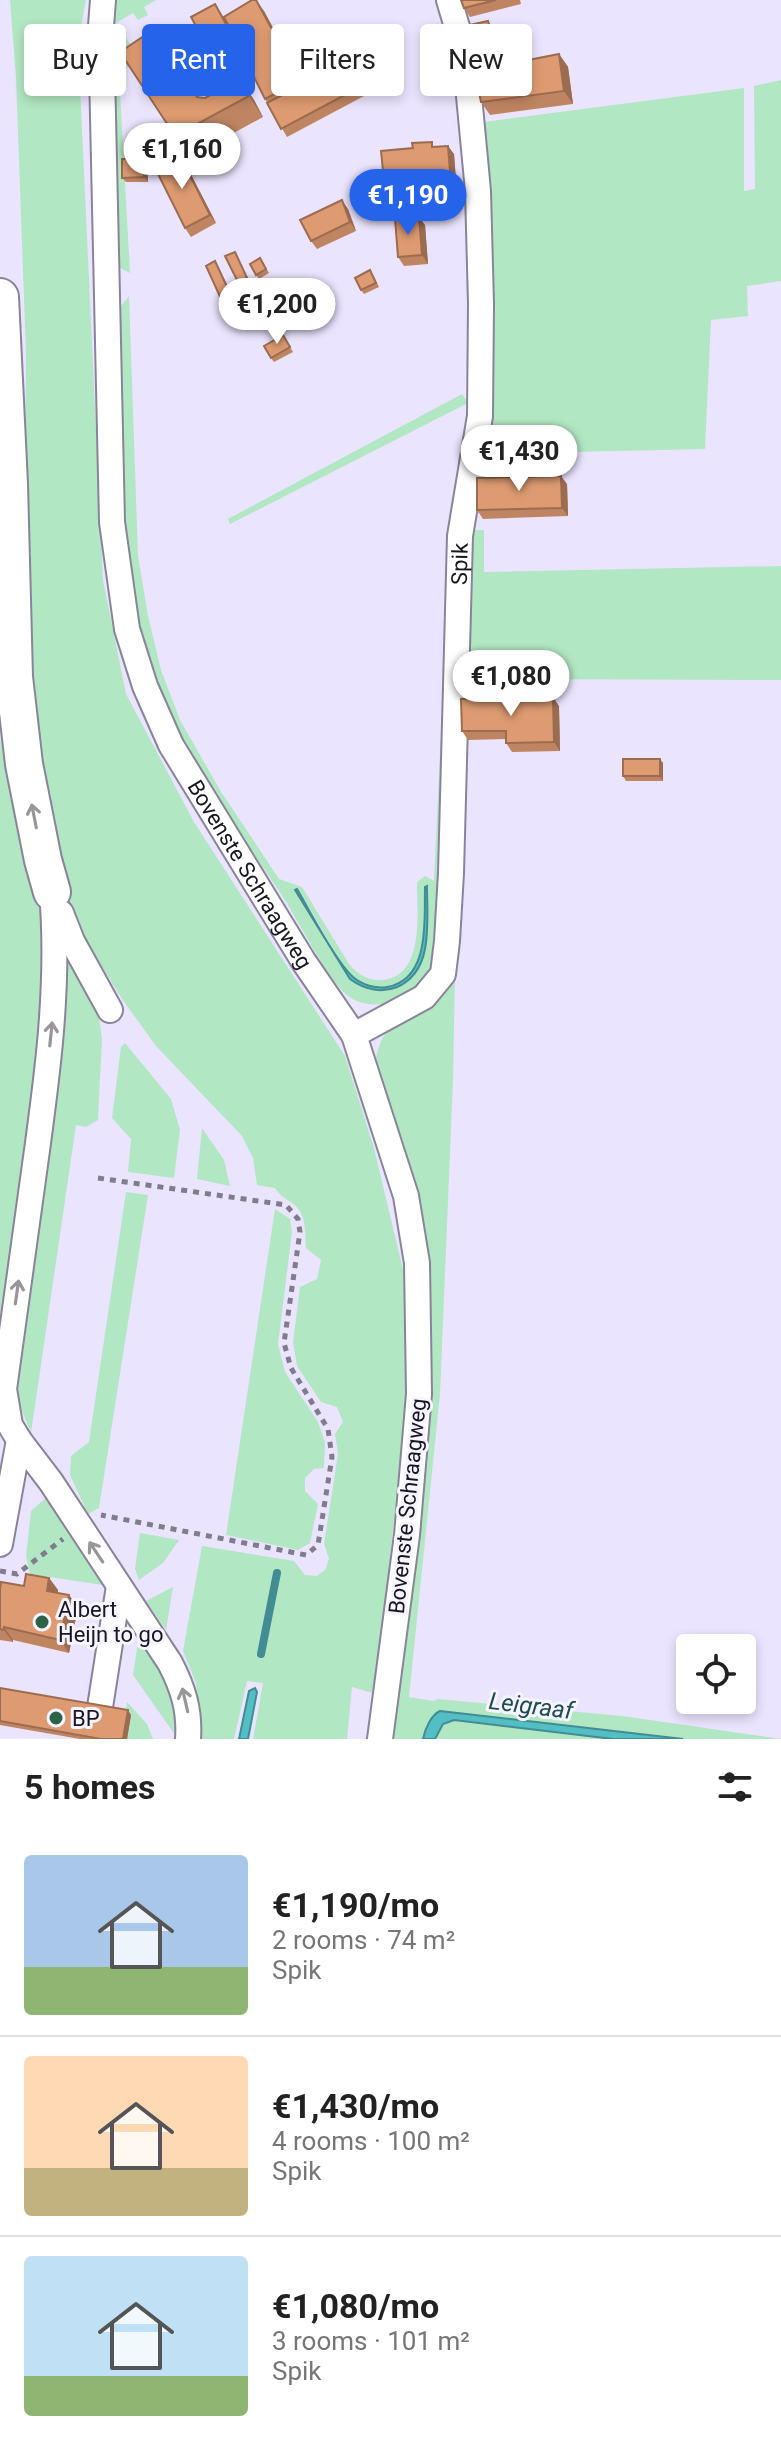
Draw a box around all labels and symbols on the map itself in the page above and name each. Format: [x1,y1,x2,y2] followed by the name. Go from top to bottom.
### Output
[117,123,247,191] pin: €1,160
[343,169,473,237] pin: €1,190
[212,278,342,346] pin: €1,200
[454,425,584,493] pin: €1,430
[447,542,473,585] street label: Spik
[446,650,576,718] pin: €1,080
[182,775,317,973] street label: Bovenste Schraagweg
[26,804,41,830] one-way arrow
[43,1021,58,1048] one-way arrow
[10,1280,25,1305] one-way arrow
[384,1397,431,1615] street label: Bovenste Schraagweg
[87,1541,104,1563] one-way arrow
[58,1597,163,1647] place label: Albert Heijn to go
[33,1613,51,1631] marker: Albert Heijn to go
[177,1687,192,1713] one-way arrow
[487,1687,577,1725] water label: Leigraaf
[72,1706,100,1731] place label: BP
[47,1709,65,1727] marker: BP

